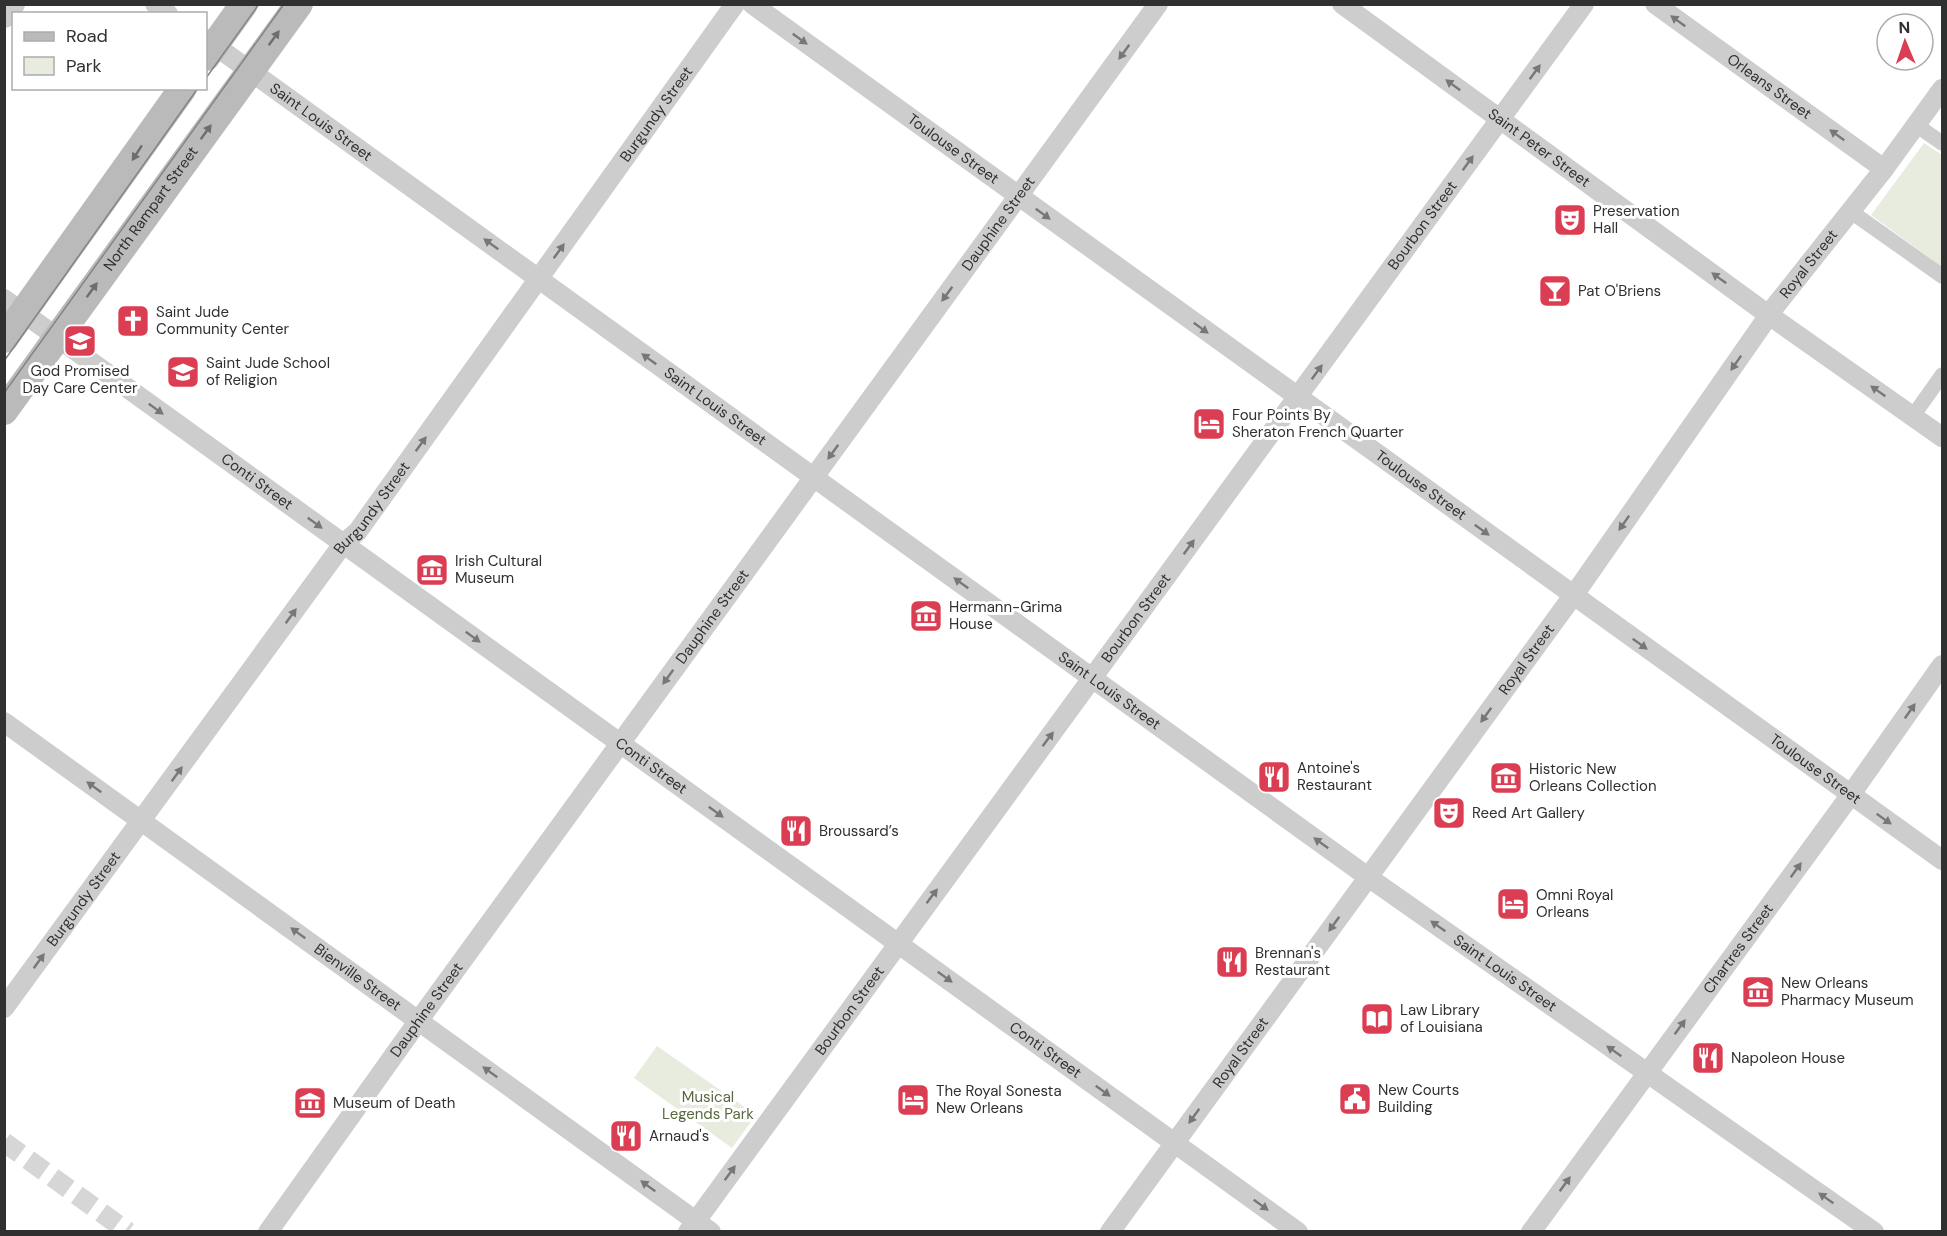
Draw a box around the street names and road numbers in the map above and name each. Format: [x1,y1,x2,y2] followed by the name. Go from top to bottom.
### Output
[1723,49,1816,124] street label: Orleans Street
[615,62,697,166] street label: Burgundy Street
[266,78,377,166] street label: Saint Louis Street
[1484,104,1594,192] street label: Saint Peter Street
[904,109,1003,189] street label: Toulouse Street
[99,142,203,275] street label: North Rampart Street
[957,172,1039,275] street label: Dauphine Street
[1383,177,1462,274] street label: Bourbon Street
[1775,225,1842,302] street label: Royal Street
[660,363,771,450] street label: Saint Louis Street
[1371,445,1471,525] street label: Toulouse Street
[217,449,297,514] street label: Conti Street
[329,458,414,558] street label: Burgundy Street
[671,565,754,668] street label: Dauphine Street
[1097,569,1175,667] street label: Bourbon Street
[1494,620,1559,699] street label: Royal Street
[1054,647,1165,734] street label: Saint Louis Street
[1766,729,1865,809] street label: Toulouse Street
[611,733,691,799] street label: Conti Street
[42,847,125,950] street label: Burgundy Street
[1699,900,1778,998] street label: Chartres Street
[1449,930,1561,1016] street label: Saint Louis Street
[310,939,405,1015] street label: Bienville Street
[386,958,468,1061] street label: Dauphine Street
[810,962,889,1059] street label: Bourbon Street
[1208,1013,1273,1092] street label: Royal Street
[1005,1017,1086,1083] street label: Conti Street

